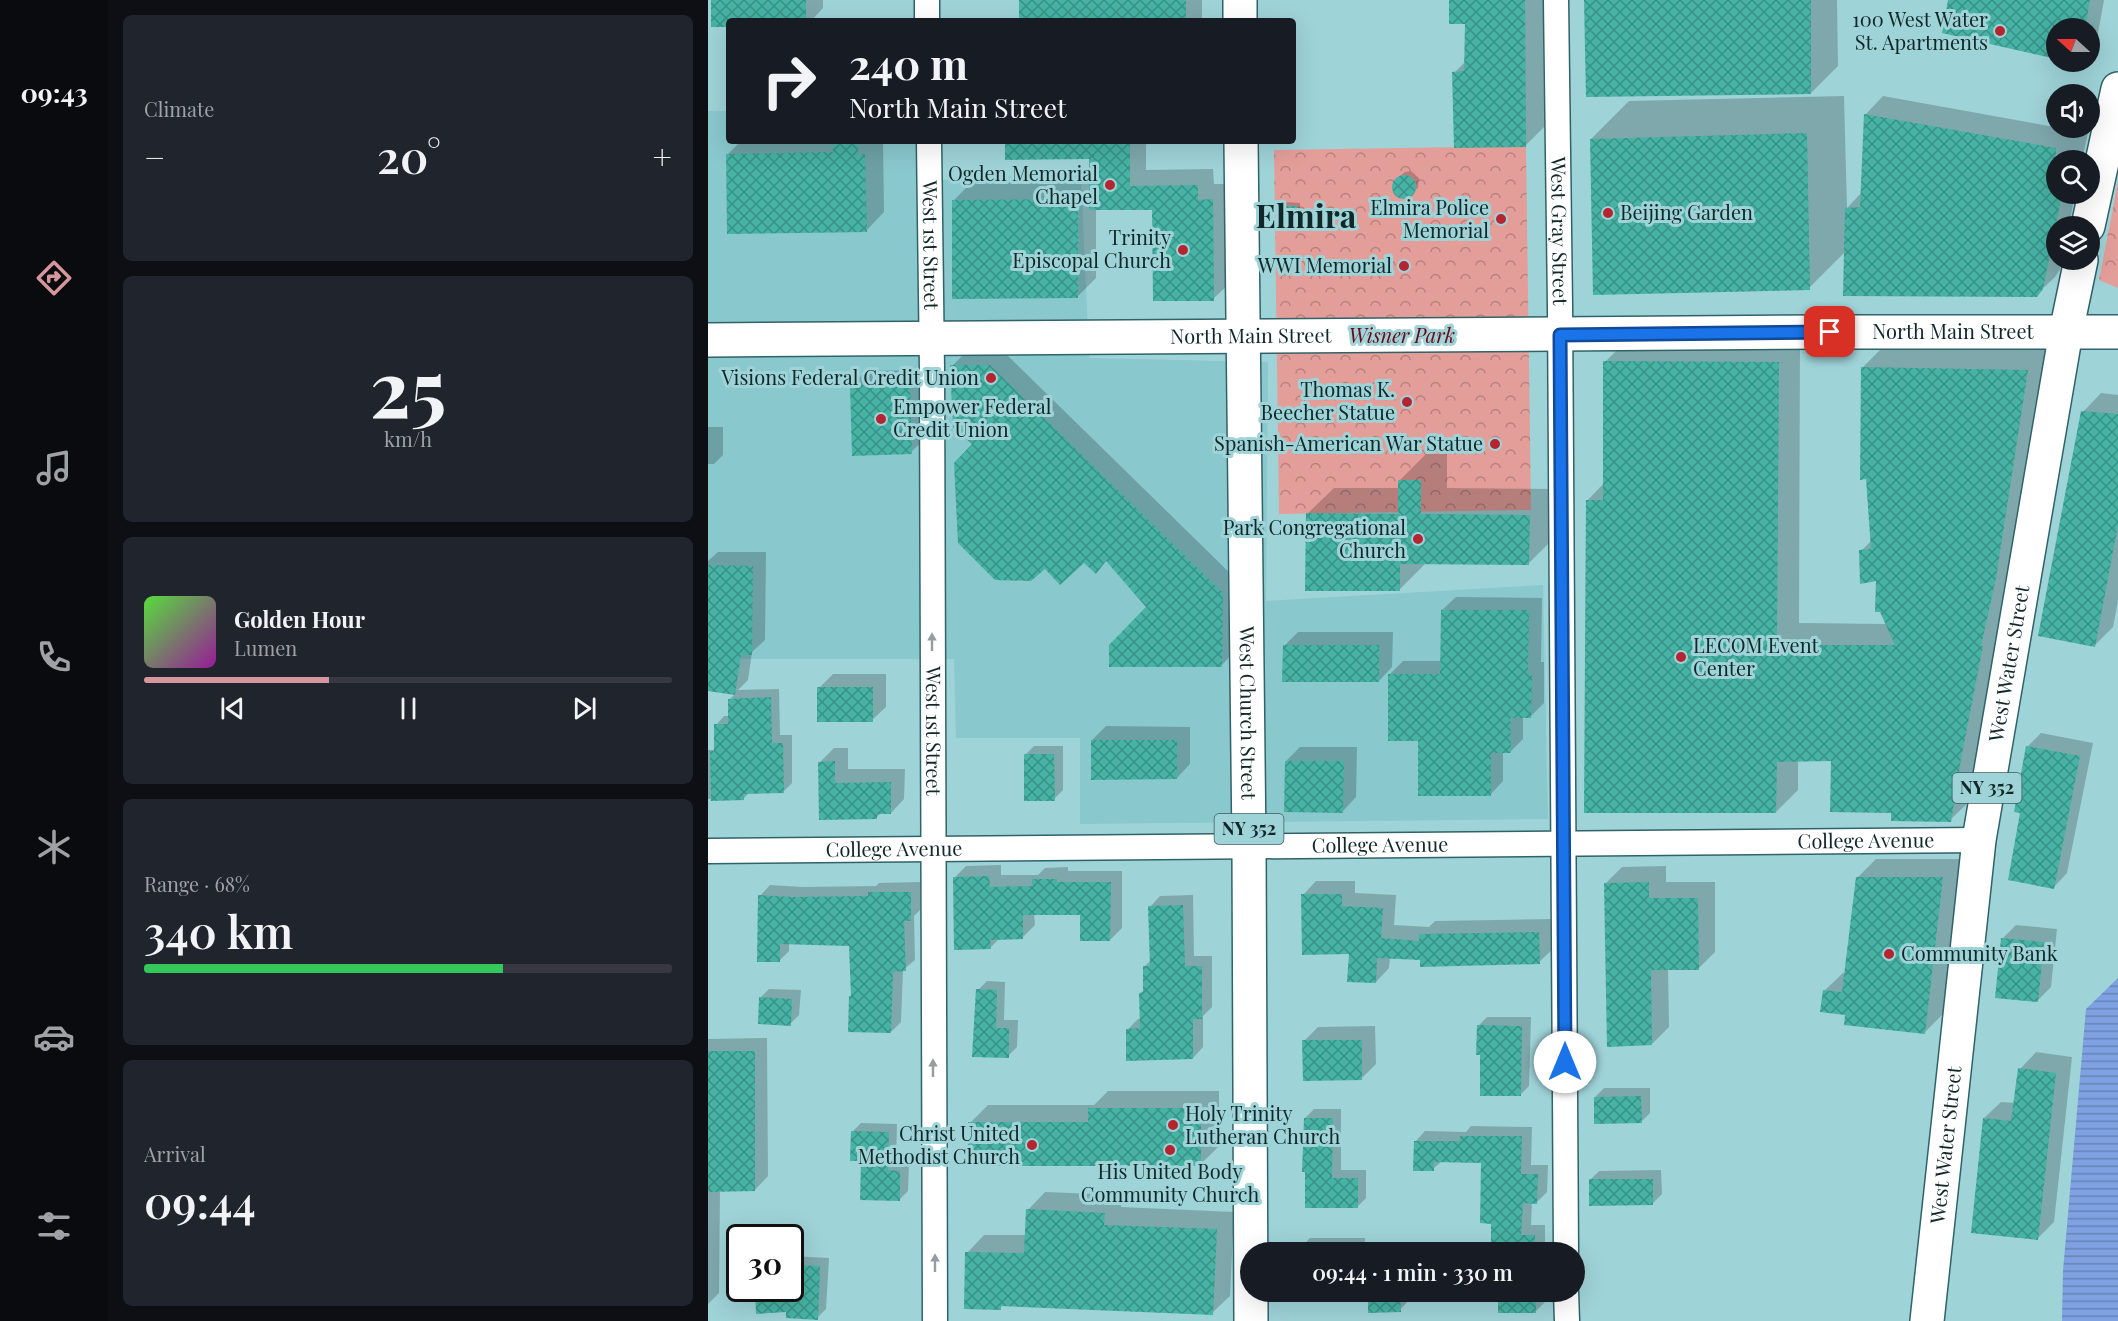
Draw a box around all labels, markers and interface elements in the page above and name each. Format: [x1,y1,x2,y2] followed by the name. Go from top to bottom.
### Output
[1852,5,1988,55] place label: 100 West Water St. Apartments
[2046,18,2100,72] north arrow
[2046,18,2100,270] map controls
[1993,24,2007,38] marker: 100 West Water St. Apartments
[849,35,968,91] text: 240 m
[750,42,828,120] icon: right
[20,74,88,110] text: 09:43
[2046,84,2100,138] button: sound
[849,89,1067,125] text: North Main Street
[144,95,214,122] text: Climate
[377,125,441,185] text: 20°
[144,134,165,178] text: −
[653,134,672,178] text: +
[2046,150,2100,204] button: search
[1546,155,1575,306] street label: West Gray Street
[948,159,1098,209] place label: Ogden Memorial Chapel
[1103,178,1117,192] marker: Ogden Memorial Chapel
[918,179,946,311] street label: West 1st Street
[1256,193,1357,236] district label: Elmira
[1370,193,1489,243] place label: Elmira Police Memorial
[1620,198,1753,225] place label: Beijing Garden
[1601,206,1615,220] marker: Beijing Garden
[1494,212,1508,226] marker: Elmira Police Memorial
[2046,216,2100,270] button: layers
[1012,223,1171,273] place label: Trinity Episcopal Church
[1176,243,1190,257] marker: Trinity Episcopal Church
[1257,251,1392,278] place label: WWI Memorial
[33,257,75,299] icon: directions
[1397,259,1411,273] marker: WWI Memorial
[1804,306,1855,357] pin
[1813,315,1846,348] icon: arrive
[1872,317,2035,344] street label: North Main Street
[1170,321,1333,349] street label: North Main Street
[1349,321,1455,348] park label: Wisner Park
[370,334,446,438] text: 25
[721,363,979,390] place label: Visions Federal Credit Union
[984,371,998,385] marker: Visions Federal Credit Union
[1261,375,1395,425] place label: Thomas K. Beecher Statue
[893,392,1052,442] place label: Empower Federal Credit Union
[1400,395,1414,409] marker: Thomas K. Beecher Statue
[874,412,888,426] marker: Empower Federal Credit Union
[384,425,432,452] text: km/h
[1214,429,1483,456] place label: Spanish-American War Statue
[1488,437,1502,451] marker: Spanish-American War Statue
[33,447,75,489] icon: music
[1223,513,1406,563] place label: Park Congregational Church
[1411,532,1425,546] marker: Park Congregational Church
[1981,582,2035,744] street label: West Water Street
[234,604,365,634] text: Golden Hour
[1234,625,1263,801] street label: West Church Street
[1693,631,1820,681] place label: LECOM Event Center
[927,632,937,651] one-way arrow
[234,634,297,661] text: Lumen
[33,636,75,678] icon: phone
[1674,650,1688,664] marker: LECOM Event Center
[921,665,948,797] street label: West 1st Street
[216,692,249,725] icon: previous
[392,692,425,725] icon: pause
[568,692,601,725] icon: next
[1952,773,2022,803] road number: NY 352
[1214,814,1284,844] road number: NY 352
[1797,825,1934,854] street label: College Avenue
[33,826,75,868] icon: climate
[1311,830,1448,858] street label: College Avenue
[825,834,962,862] street label: College Avenue
[144,870,250,897] text: Range · 68%
[144,900,293,960] text: 340 km
[1901,939,2058,966] place label: Community Bank
[1882,947,1896,961] marker: Community Bank
[33,1016,75,1058] icon: car
[1533,1030,1597,1094] position arrow
[929,1058,938,1077] one-way arrow
[1922,1064,1967,1226] street label: West Water Street
[1185,1099,1340,1149] place label: Holy Trinity Lutheran Church
[1166,1118,1180,1132] marker: Holy Trinity Lutheran Church
[858,1119,1020,1169] place label: Christ United Methodist Church
[1025,1138,1039,1152] marker: Christ United Methodist Church
[144,1140,206,1167] text: Arrival
[1163,1143,1177,1157] marker: His United Body Community Church
[1081,1157,1259,1207] place label: His United Body Community Church
[144,1170,256,1230] text: 09:44
[33,1205,75,1247] icon: filters
[726,1224,804,1302] speed limit sign: 30
[930,1253,939,1272] one-way arrow
[1312,1257,1513,1287] text: 09:44 · 1 min · 330 m

